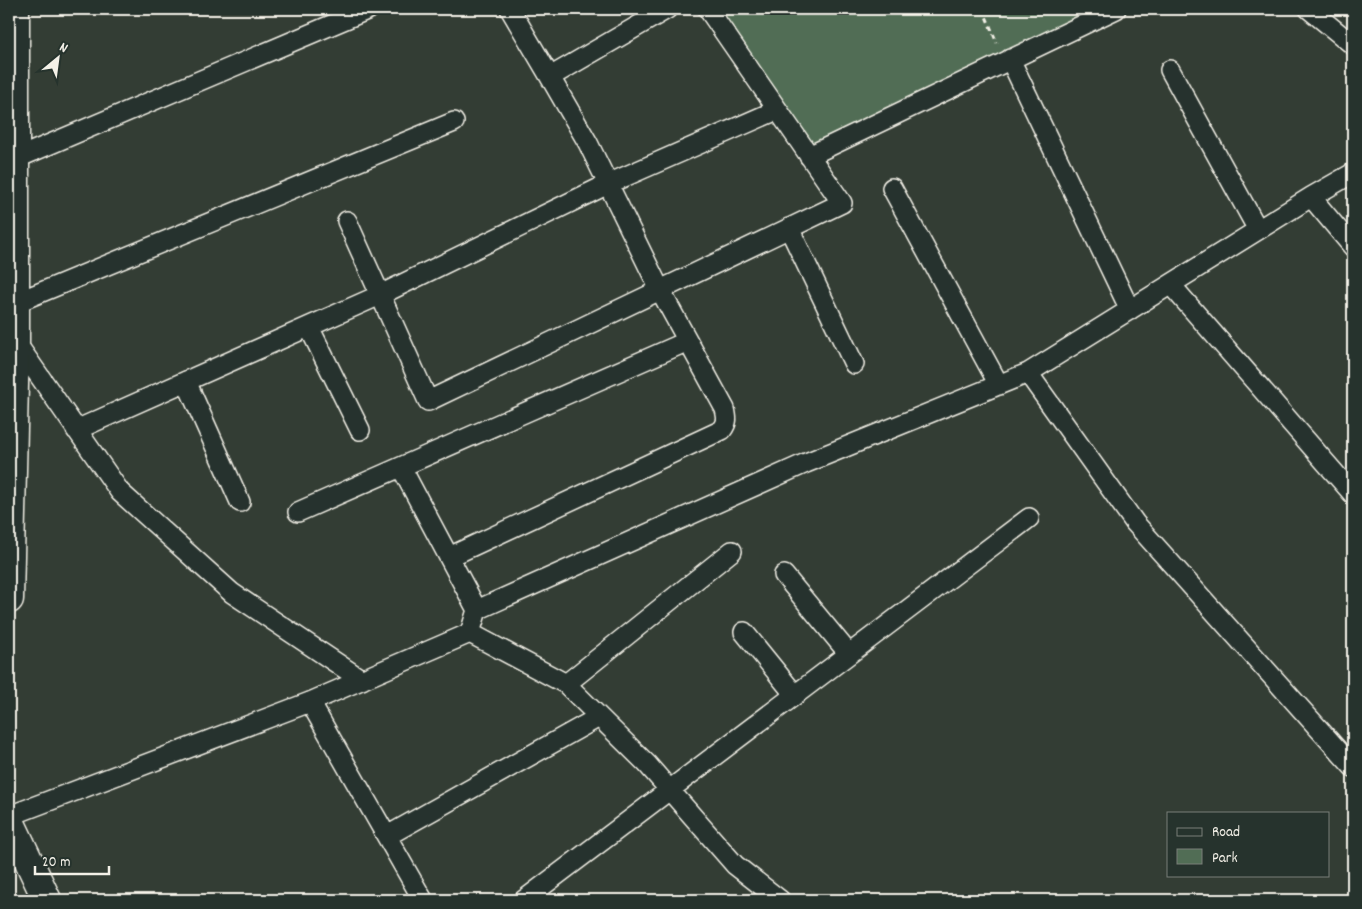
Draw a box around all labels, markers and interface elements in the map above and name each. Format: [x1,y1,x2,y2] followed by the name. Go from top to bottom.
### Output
[32,32,82,82] north arrow
[55,38,71,59] text: N
[1167,812,1330,876] legend
[1212,822,1240,844] text: Road
[35,844,109,876] scale bar
[1212,848,1238,870] text: Park
[42,852,70,874] text: 20 m

